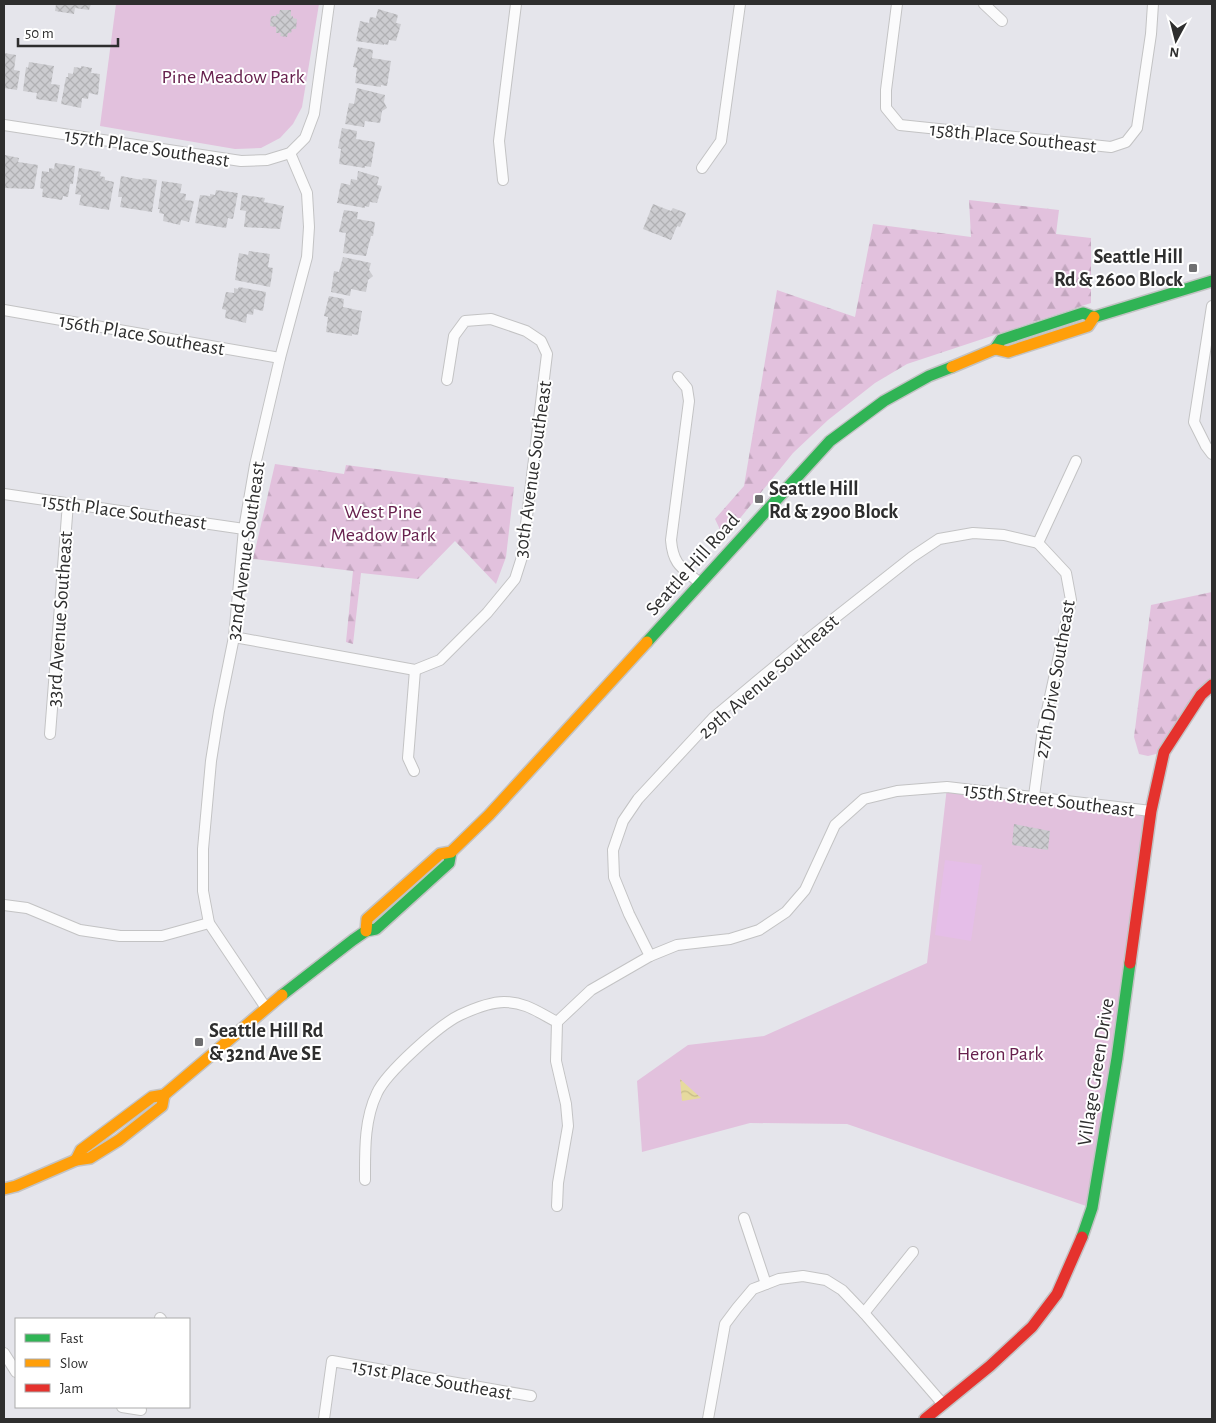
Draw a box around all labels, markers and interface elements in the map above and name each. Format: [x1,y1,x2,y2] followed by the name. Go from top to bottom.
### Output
[18,15,118,47] scale bar
[1151,15,1201,65] north arrow
[25,26,54,41] text: 50 m
[1169,44,1180,59] text: N
[161,67,305,87] park label: Pine Meadow Park
[928,119,1098,157] street label: 158th Place Southeast
[63,125,231,171] street label: 157th Place Southeast
[1054,247,1183,290] place label: Seattle Hill Rd & 2600 Block
[1187,262,1199,274] marker: Seattle Hill Rd & 2600 Block
[58,311,227,359] street label: 156th Place Southeast
[511,379,555,559] street label: 30th Avenue Southeast
[223,460,269,642] street label: 32nd Avenue Southeast
[769,479,898,522] place label: Seattle Hill Rd & 2900 Block
[40,490,208,534] street label: 155th Place Southeast
[753,493,765,505] marker: Seattle Hill Rd & 2900 Block
[330,502,436,545] park label: West Pine Meadow Park
[642,510,743,619] street label: Seattle Hill Road
[44,530,76,708] street label: 33rd Avenue Southeast
[1031,598,1079,760] street label: 27th Drive Southeast
[695,610,843,743] street label: 29th Avenue Southeast
[962,780,1136,820] street label: 155th Street Southeast
[1074,997,1118,1147] street label: Village Green Drive
[209,1021,324,1064] place label: Seattle Hill Rd & 32nd Ave SE
[193,1036,205,1048] marker: Seattle Hill Rd & 32nd Ave SE
[957,1044,1043,1064] park label: Heron Park
[15,1318,190,1408] legend
[60,1331,84,1346] text: Fast
[60,1356,88,1371] text: Slow
[350,1356,514,1404] street label: 151st Place Southeast
[60,1381,83,1396] text: Jam

